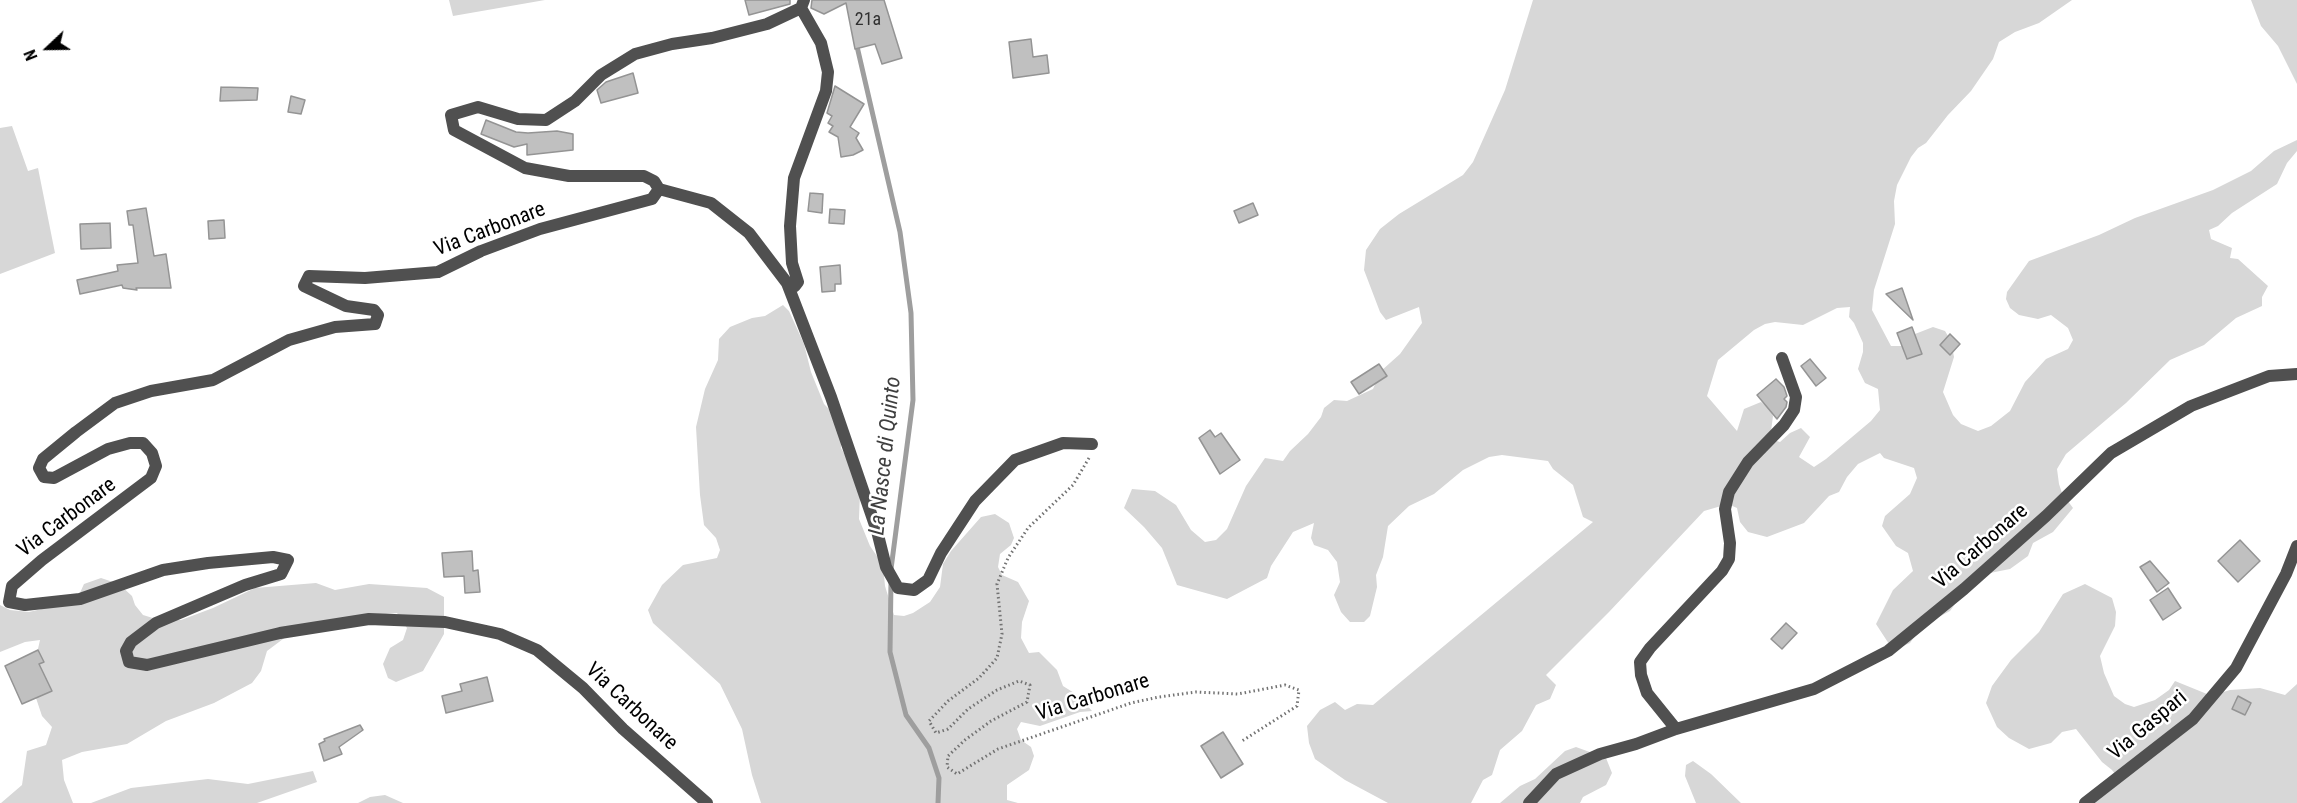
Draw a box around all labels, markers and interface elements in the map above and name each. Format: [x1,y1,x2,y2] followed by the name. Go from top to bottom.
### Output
[855,9,881,31] house number: 21a
[18,18,78,78] north arrow
[20,47,41,63] text: N
[431,197,549,263] street label: Via Carbonare
[865,375,907,537] water label: La Nasce di Quinto
[13,473,121,563] street label: Via Carbonare
[1929,499,2033,595] street label: Via Carbonare
[580,658,682,756] street label: Via Carbonare
[1033,669,1153,727] street label: Via Carbonare
[2103,686,2193,766] street label: Via Gaspari

